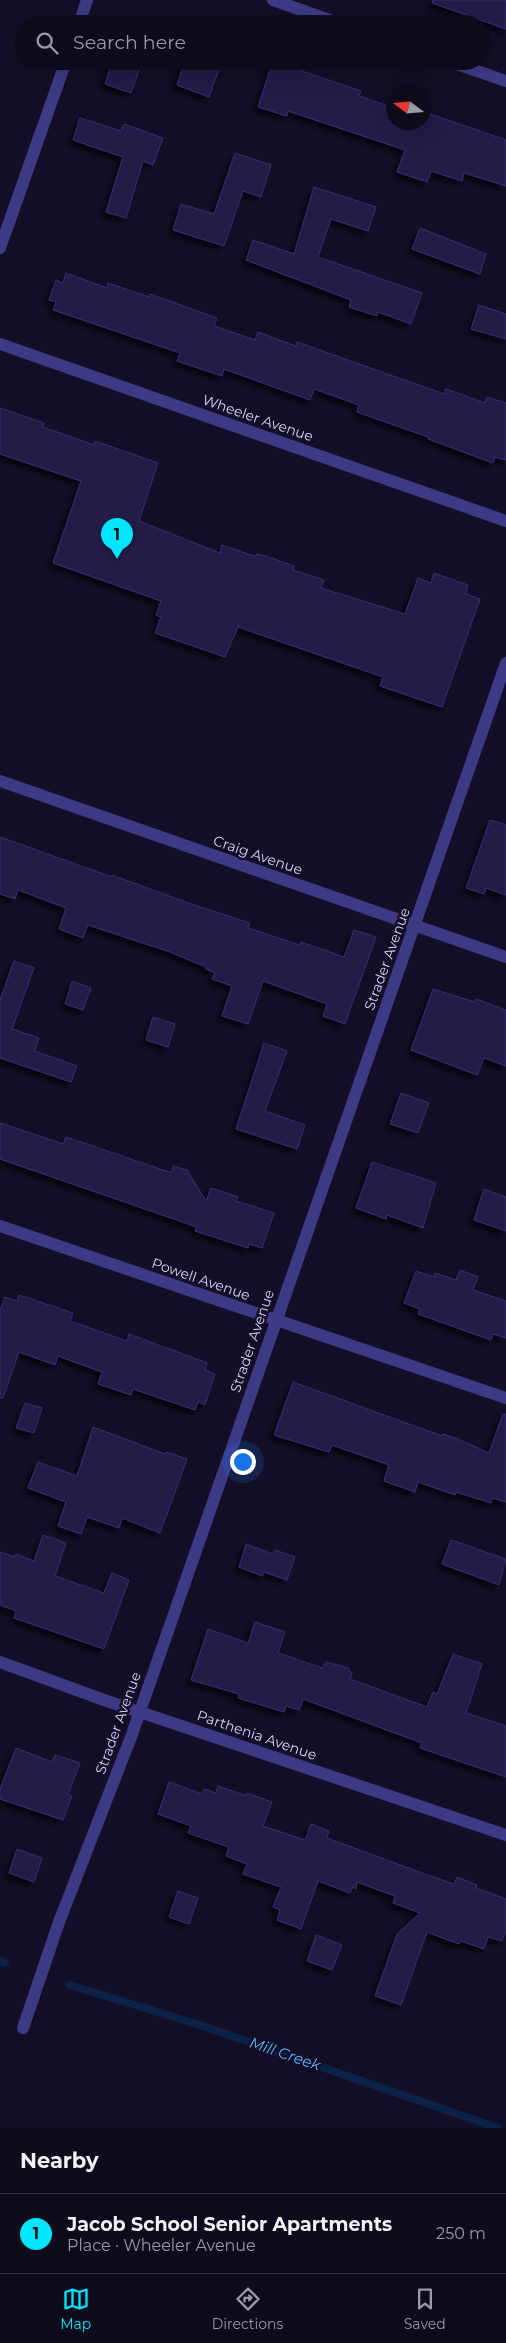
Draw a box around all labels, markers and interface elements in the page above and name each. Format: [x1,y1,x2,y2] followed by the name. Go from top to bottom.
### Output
[15,15,491,70] search box
[33,29,61,57] icon: search
[73,31,186,54] text: Search here
[386,85,431,130] north arrow
[200,391,316,445] street label: Wheeler Avenue
[101,518,133,559] pin: 1
[211,831,305,879] street label: Craig Avenue
[360,905,414,1013] street label: Strader Avenue
[149,1254,253,1304] street label: Powell Avenue
[226,1287,278,1395] street label: Strader Avenue
[230,1449,256,1475] your location
[91,1669,145,1777] street label: Strader Avenue
[195,1706,319,1764] street label: Parthenia Avenue
[247,2032,324,2075] water label: Mill Creek
[20,2148,99,2173] text: Nearby
[67,2213,392,2236] text: Jacob School Senior Apartments
[33,2224,39,2243] text: 1
[436,2224,486,2243] text: 250 m
[67,2236,256,2255] text: Place · Wheeler Avenue
[60,2285,91,2333] tab: Map
[212,2285,283,2333] tab: Directions
[404,2285,446,2333] tab: Saved

